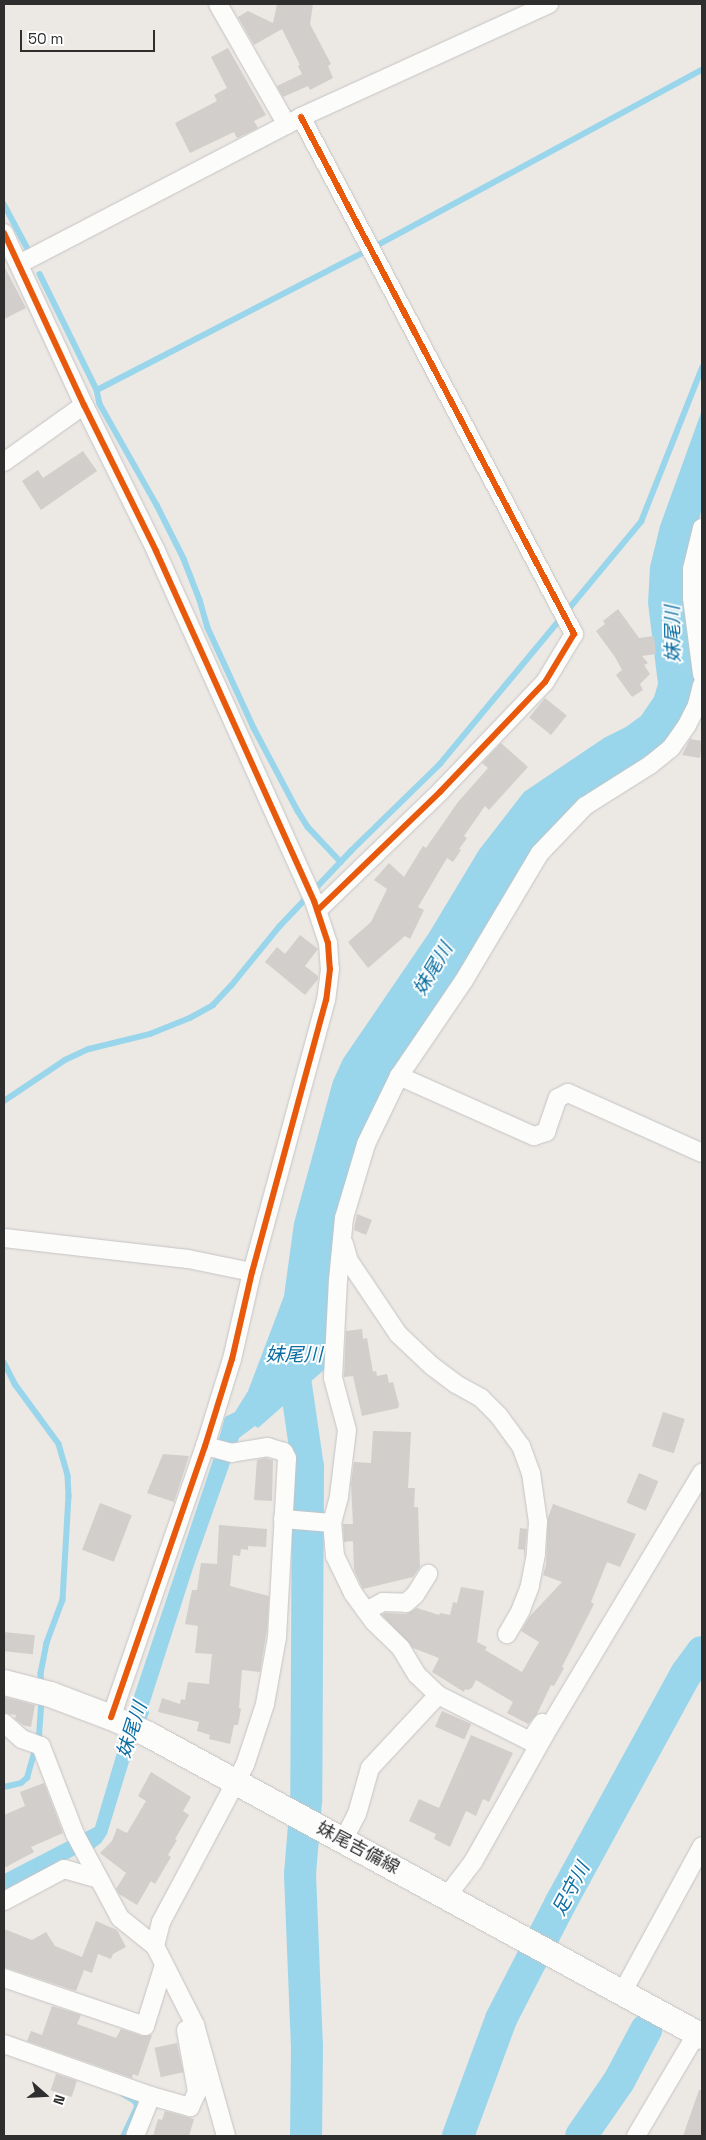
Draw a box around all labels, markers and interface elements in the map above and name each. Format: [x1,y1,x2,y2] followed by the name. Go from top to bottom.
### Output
[22,20,158,52] scale bar
[28,29,63,48] text: 50 m
[661,605,685,663] water label: 妹尾川
[409,939,457,999] water label: 妹尾川
[266,1344,322,1366] water label: 妹尾川
[112,1699,152,1761] water label: 妹尾川
[313,1817,403,1879] street label: 妹尾吉備線
[548,1858,594,1920] water label: 足守川
[20,2070,70,2120] north arrow
[49,2093,69,2107] text: N

